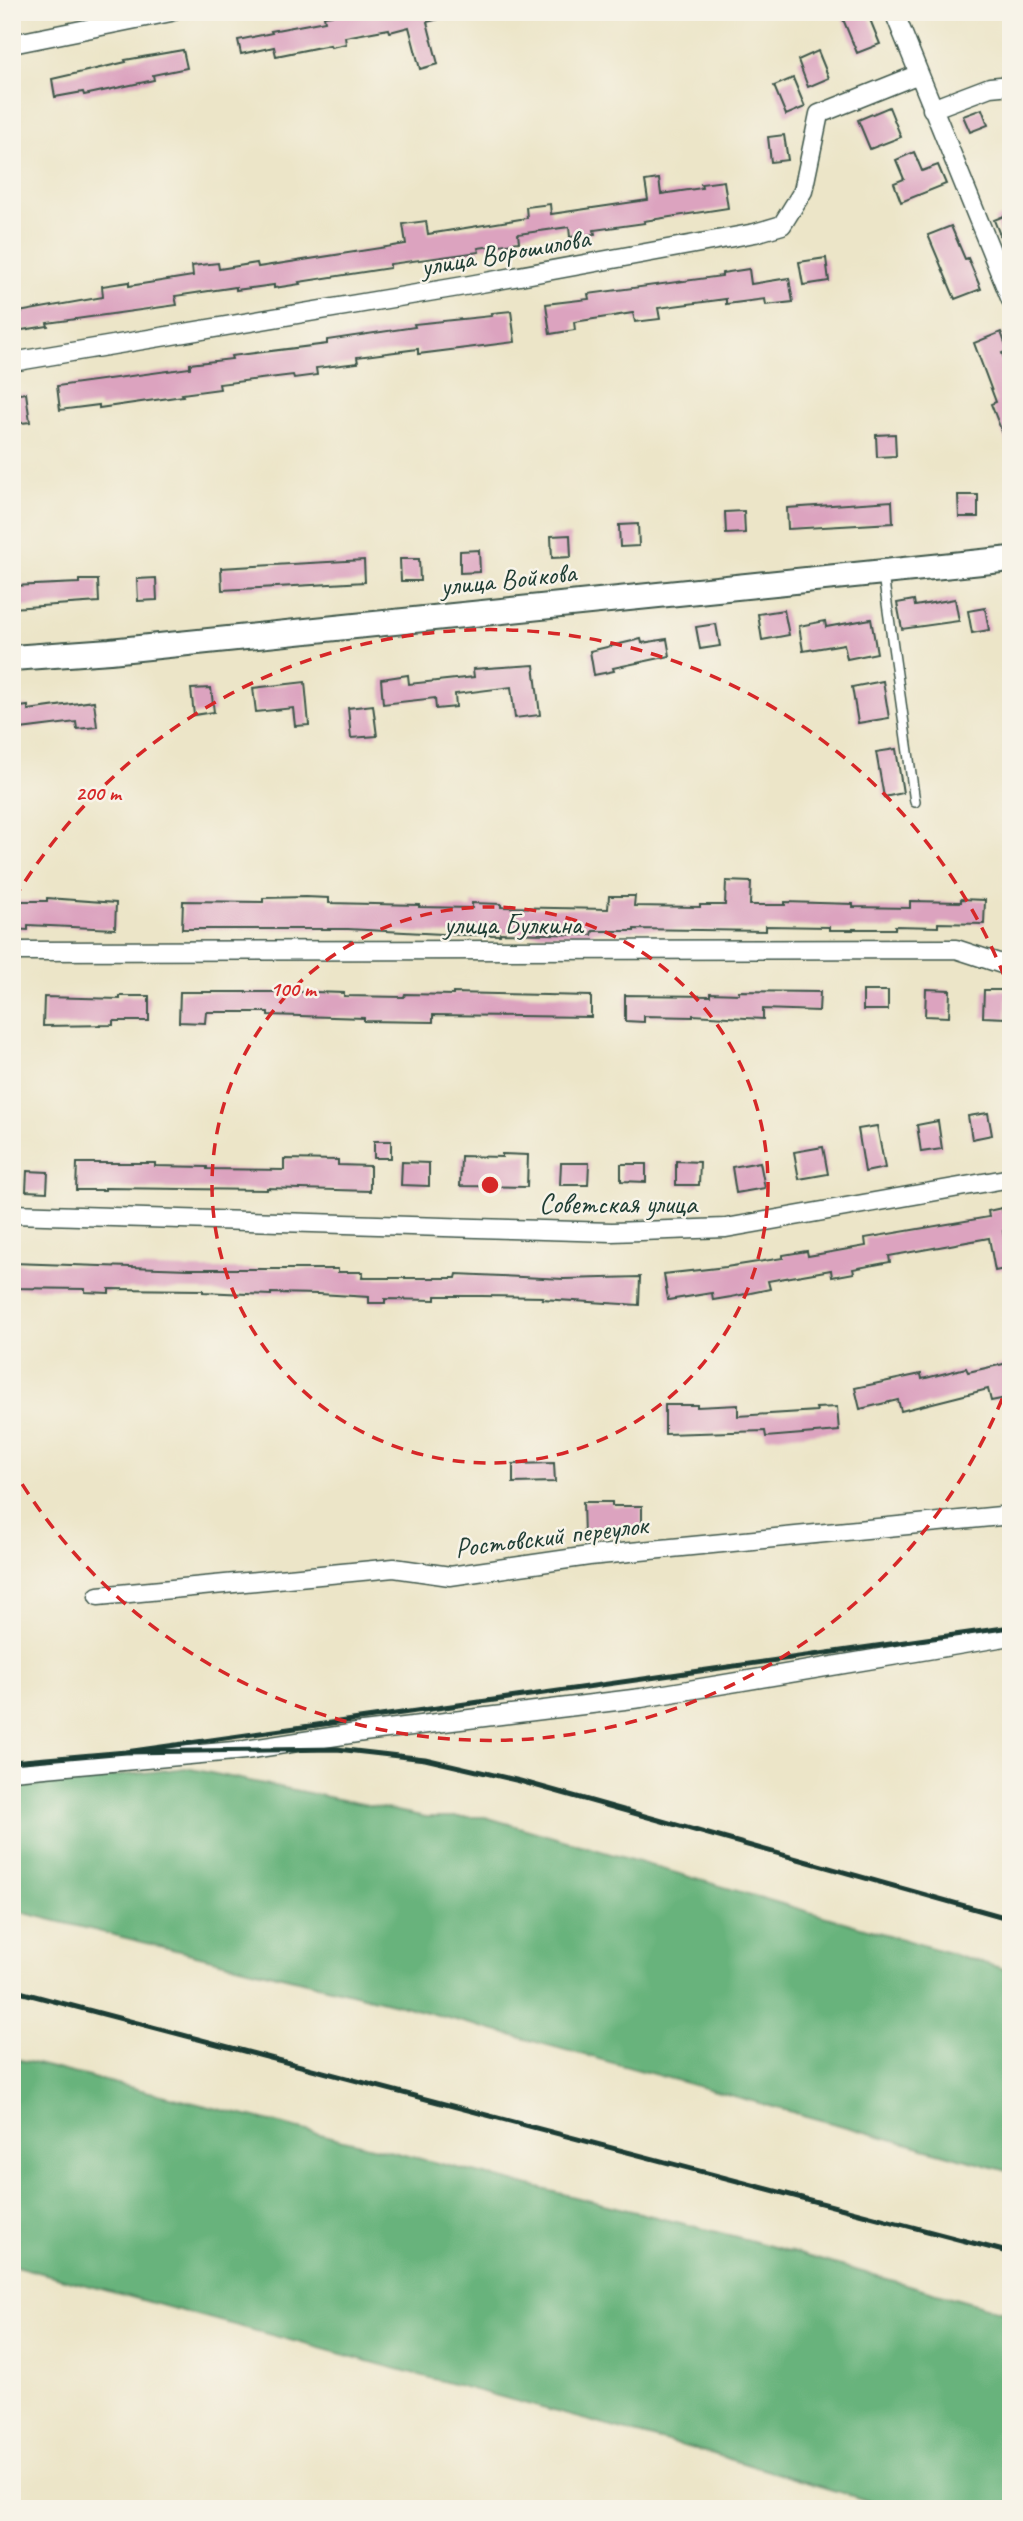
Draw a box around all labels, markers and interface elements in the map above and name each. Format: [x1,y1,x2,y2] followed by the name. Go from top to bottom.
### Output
[416,220,594,284] street label: улица Ворошилова
[436,554,579,604] street label: улица Войкова
[75,780,123,806] text: 200 m
[442,907,585,942] street label: улица Булкина
[270,976,318,1002] text: 100 m
[478,1173,502,1197] centre of rings
[539,1186,699,1221] street label: Советская улица
[453,1506,652,1565] street label: Ростовский переулок

